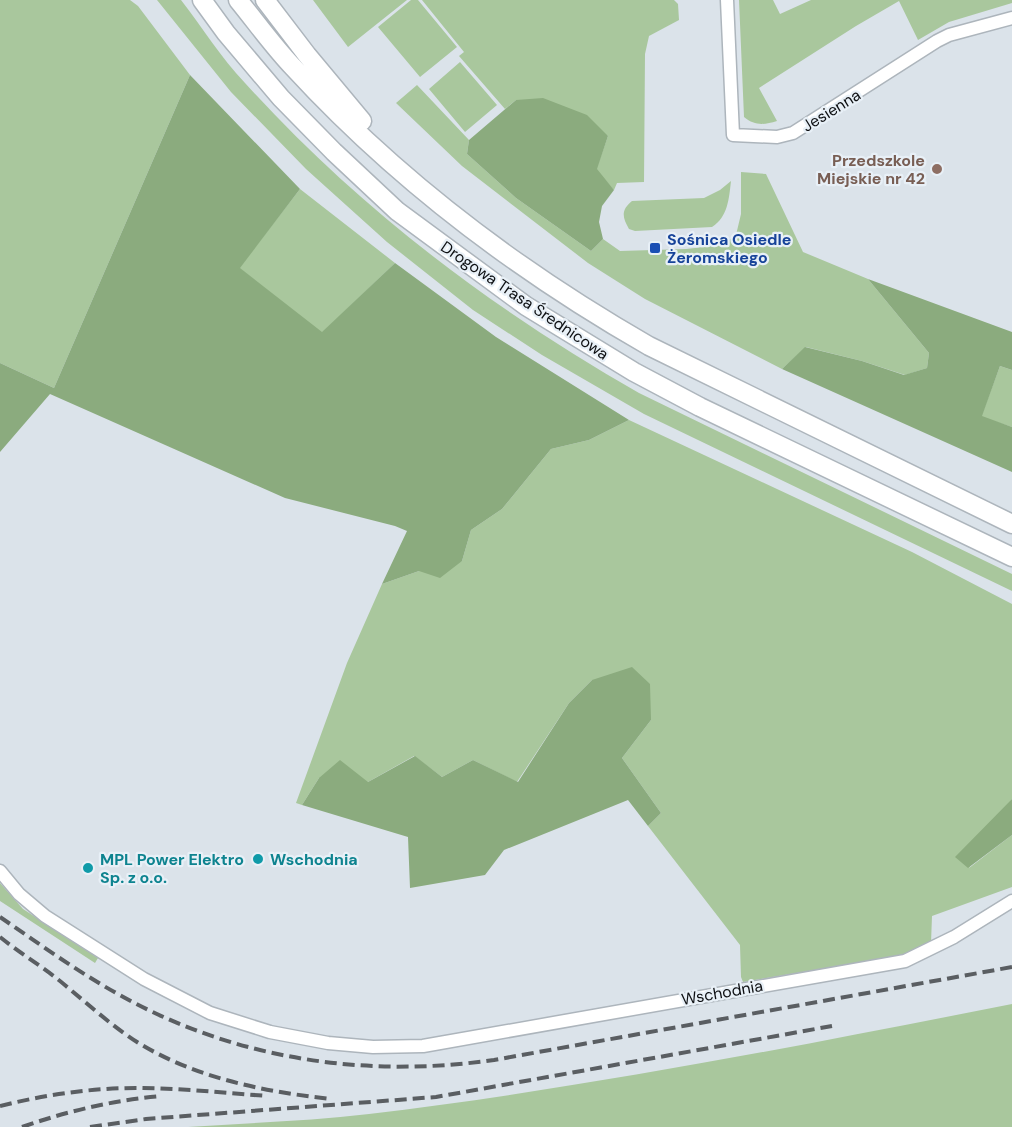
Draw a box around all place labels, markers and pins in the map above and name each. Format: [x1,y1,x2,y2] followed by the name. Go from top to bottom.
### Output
[817,150,925,189] place label: Przedszkole Miejskie nr 42
[930,162,944,176] marker: Przedszkole Miejskie nr 42
[667,229,792,268] place label: Sośnica Osiedle Żeromskiego
[648,241,662,255] marker: Sośnica Osiedle Żeromskiego
[100,849,244,888] place label: MPL Power Elektro Sp. z o.o.
[270,849,358,870] place label: Wschodnia
[251,852,265,866] marker: Wschodnia
[81,861,95,875] marker: MPL Power Elektro Sp. z o.o.

